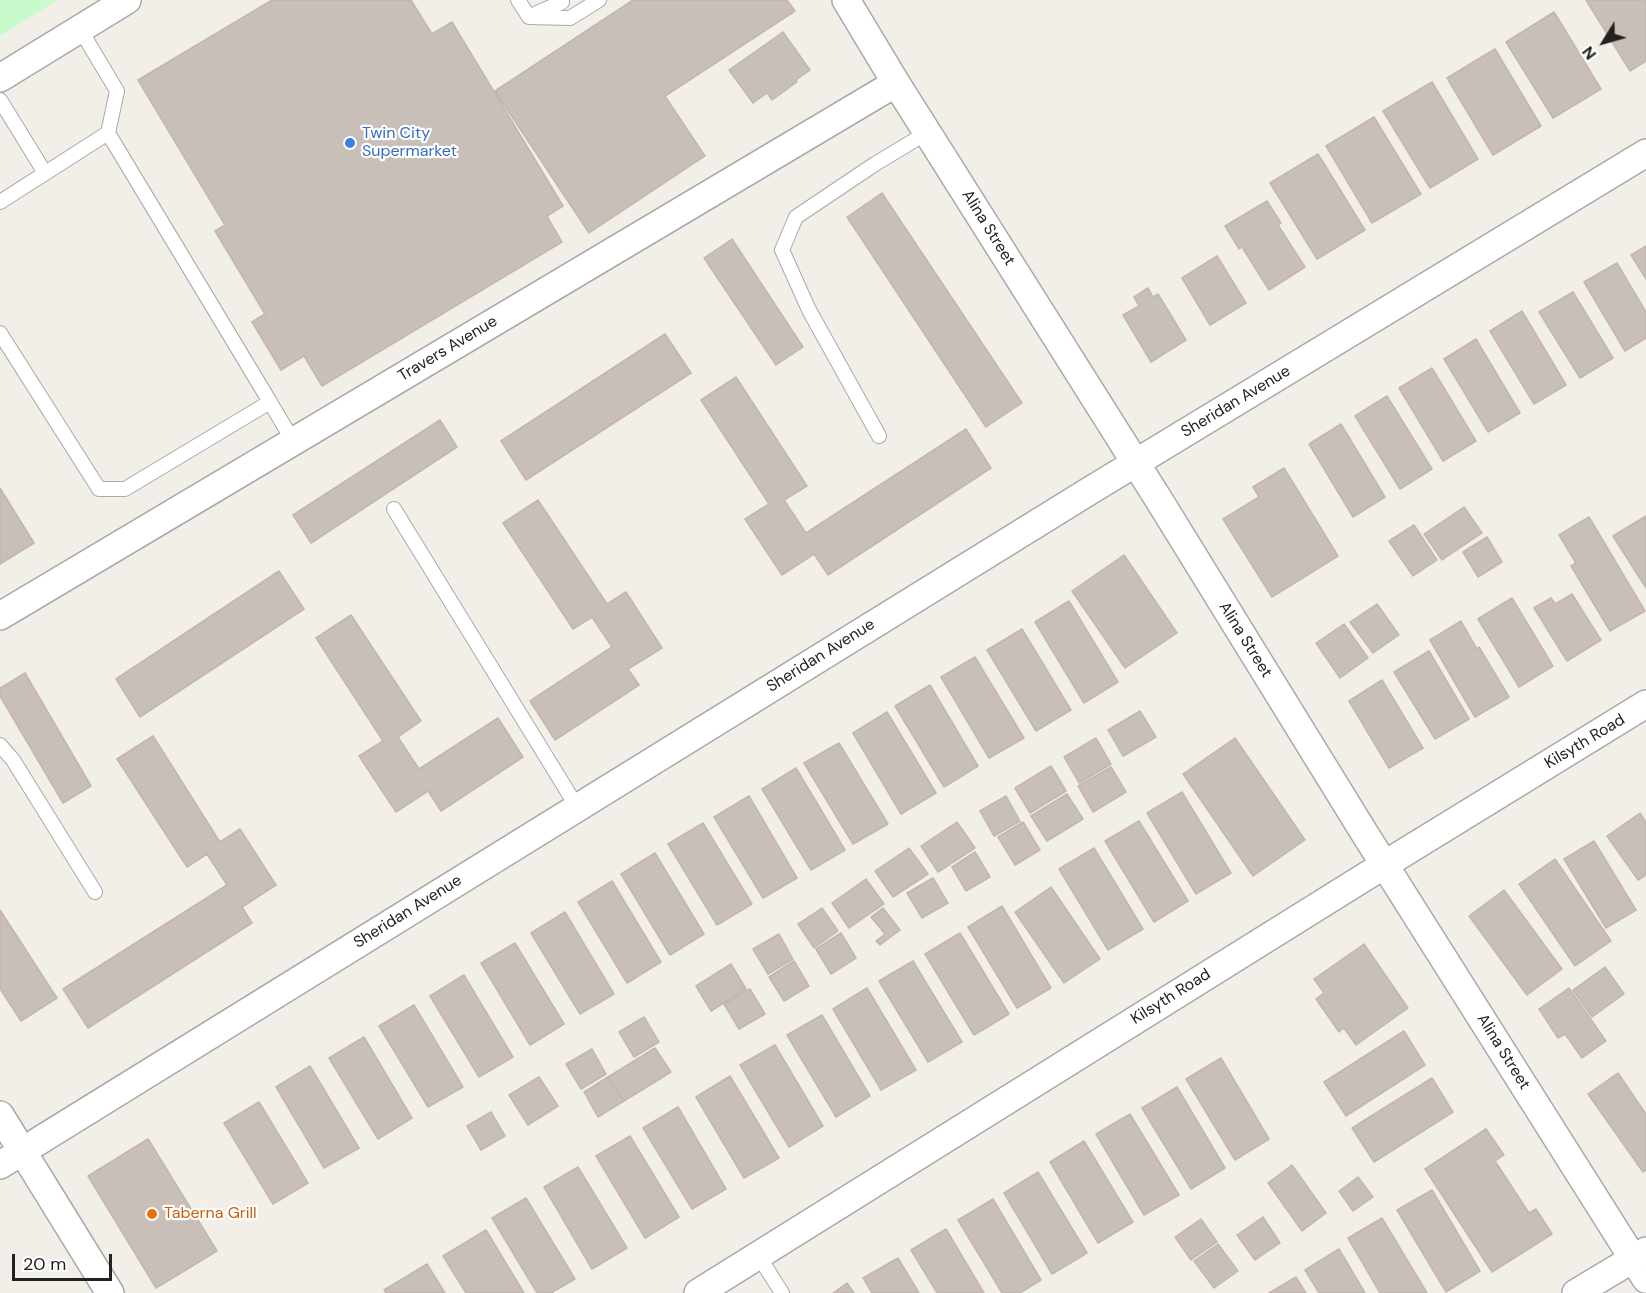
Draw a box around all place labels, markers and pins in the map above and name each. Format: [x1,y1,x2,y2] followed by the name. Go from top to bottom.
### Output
[362,124,457,162] place label: Twin City Supermarket
[343,136,357,150] marker: Twin City Supermarket
[164,1204,257,1224] place label: Taberna Grill
[145,1207,159,1221] marker: Taberna Grill

